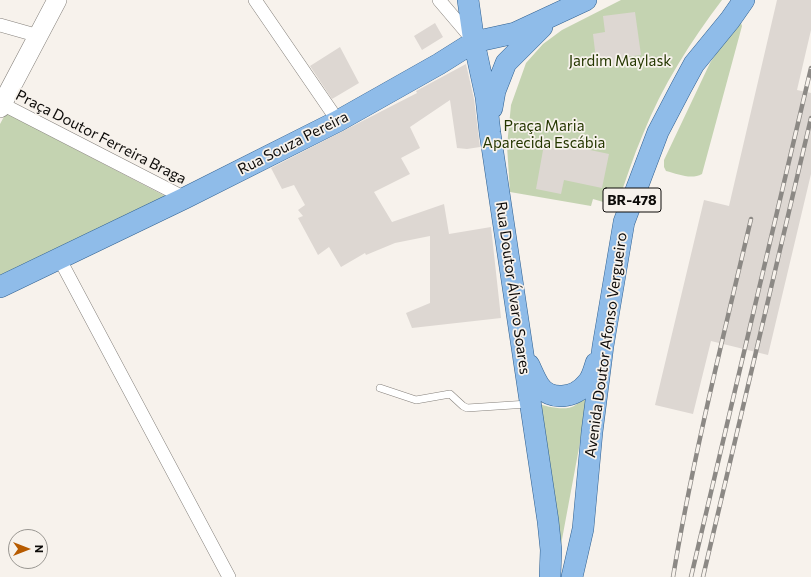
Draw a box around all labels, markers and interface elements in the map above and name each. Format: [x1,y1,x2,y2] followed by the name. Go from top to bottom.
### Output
[569,52,671,70] park label: Jardim Maylask
[13,86,189,188] street label: Praça Doutor Ferreira Braga
[235,107,351,179] street label: Rua Souza Pereira
[483,117,605,152] park label: Praça Maria Aparecida Escábia
[603,188,661,212] road number: BR-478
[492,200,534,376] street label: Rua Doutor Álvaro Soares
[581,231,631,459] street label: Avenida Doutor Afonso Vergueiro
[8,529,48,569] north arrow
[33,545,46,553] text: N

